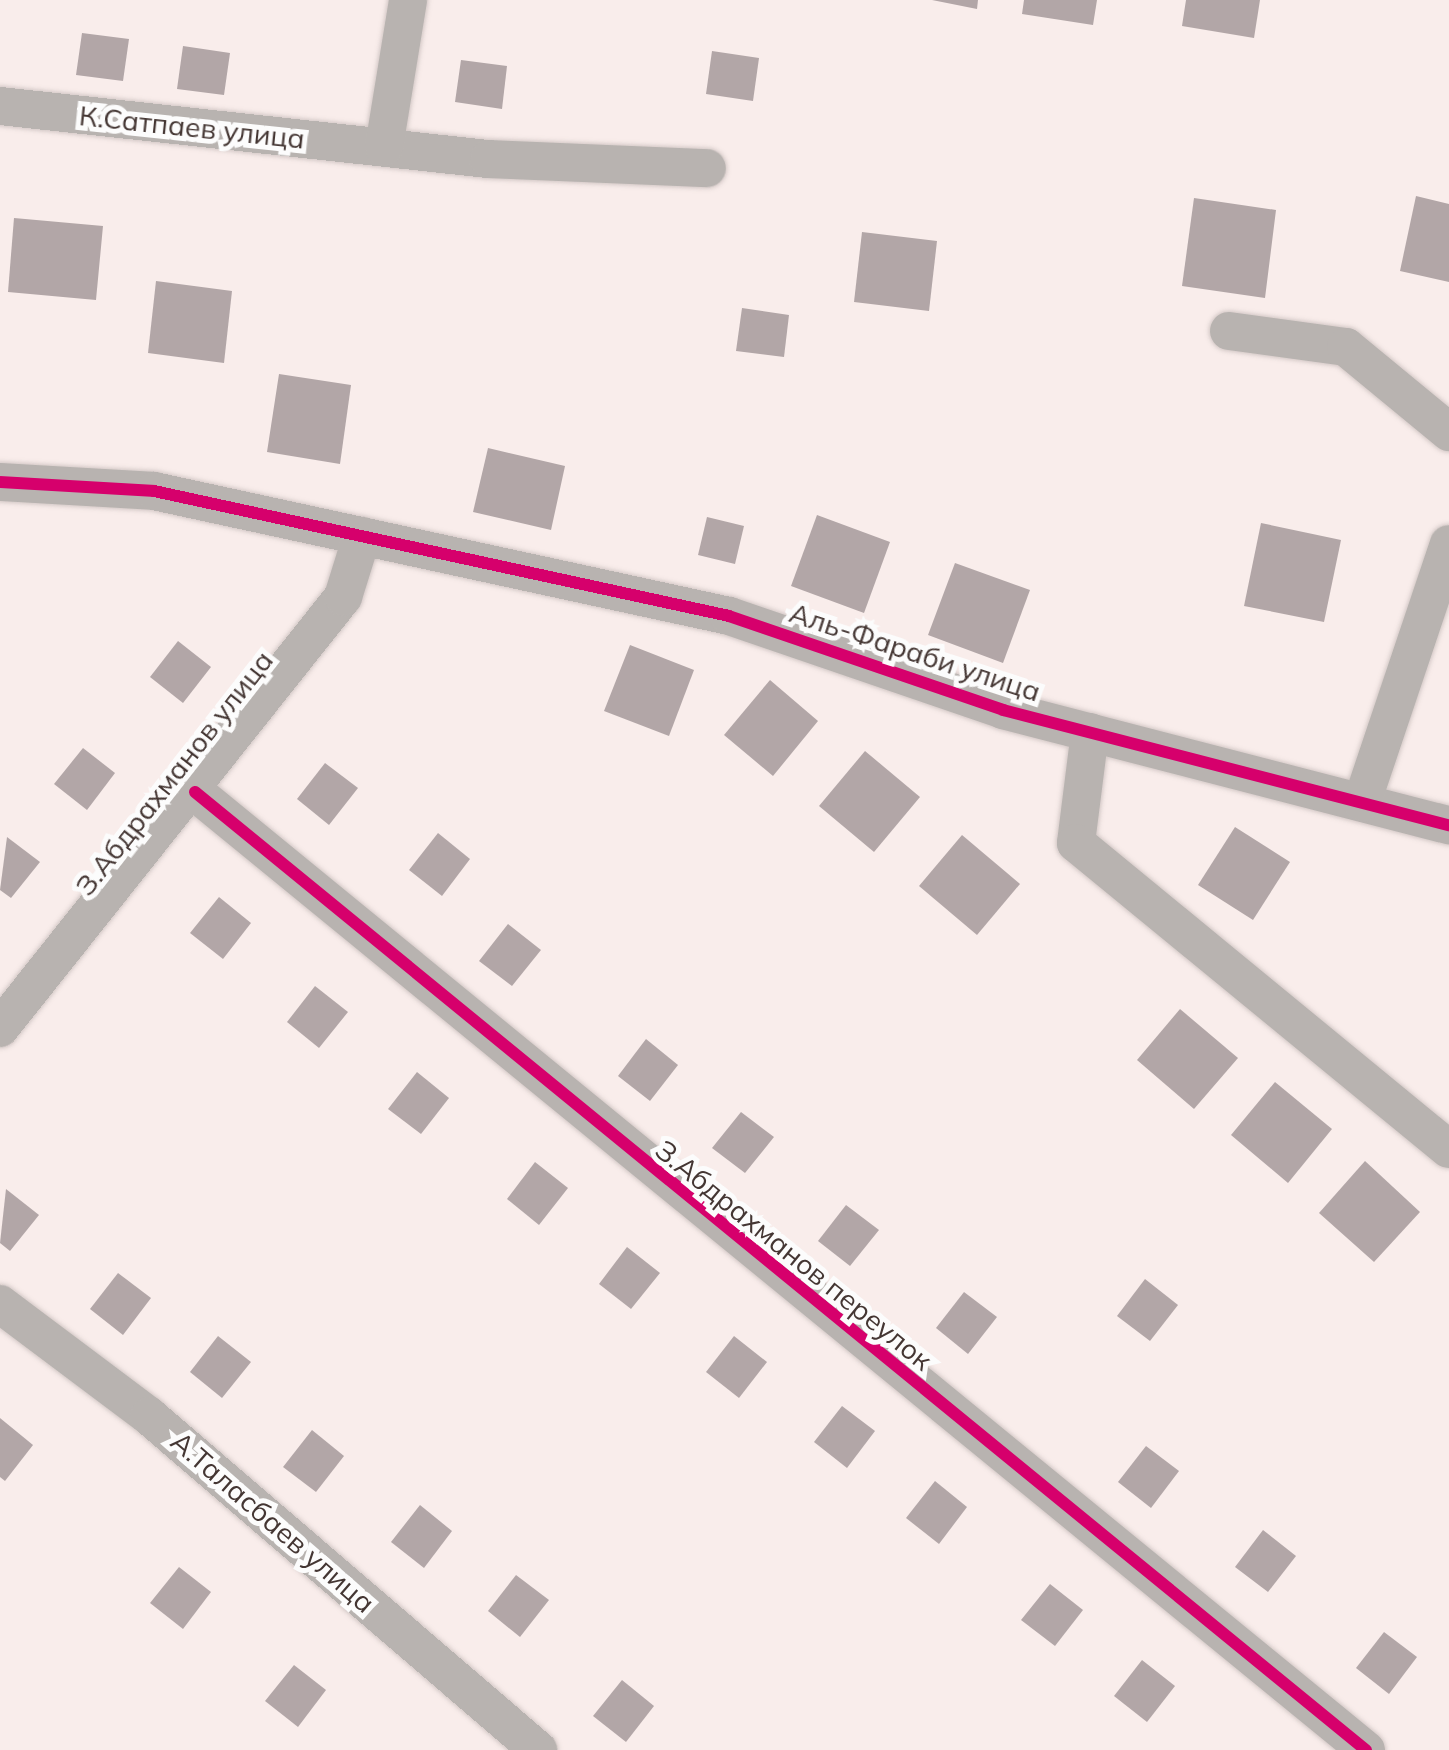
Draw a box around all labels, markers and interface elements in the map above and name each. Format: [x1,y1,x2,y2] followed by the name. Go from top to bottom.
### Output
[78,98,306,156] street label: К.Сатпаев улица
[785,596,1045,708] street label: Аль-Фараби улица
[68,644,280,902] street label: З.Абдрахманов улица
[649,1133,939,1377] street label: З.Абдрахманов переулок
[164,1424,382,1620] street label: А.Таласбаев улица

